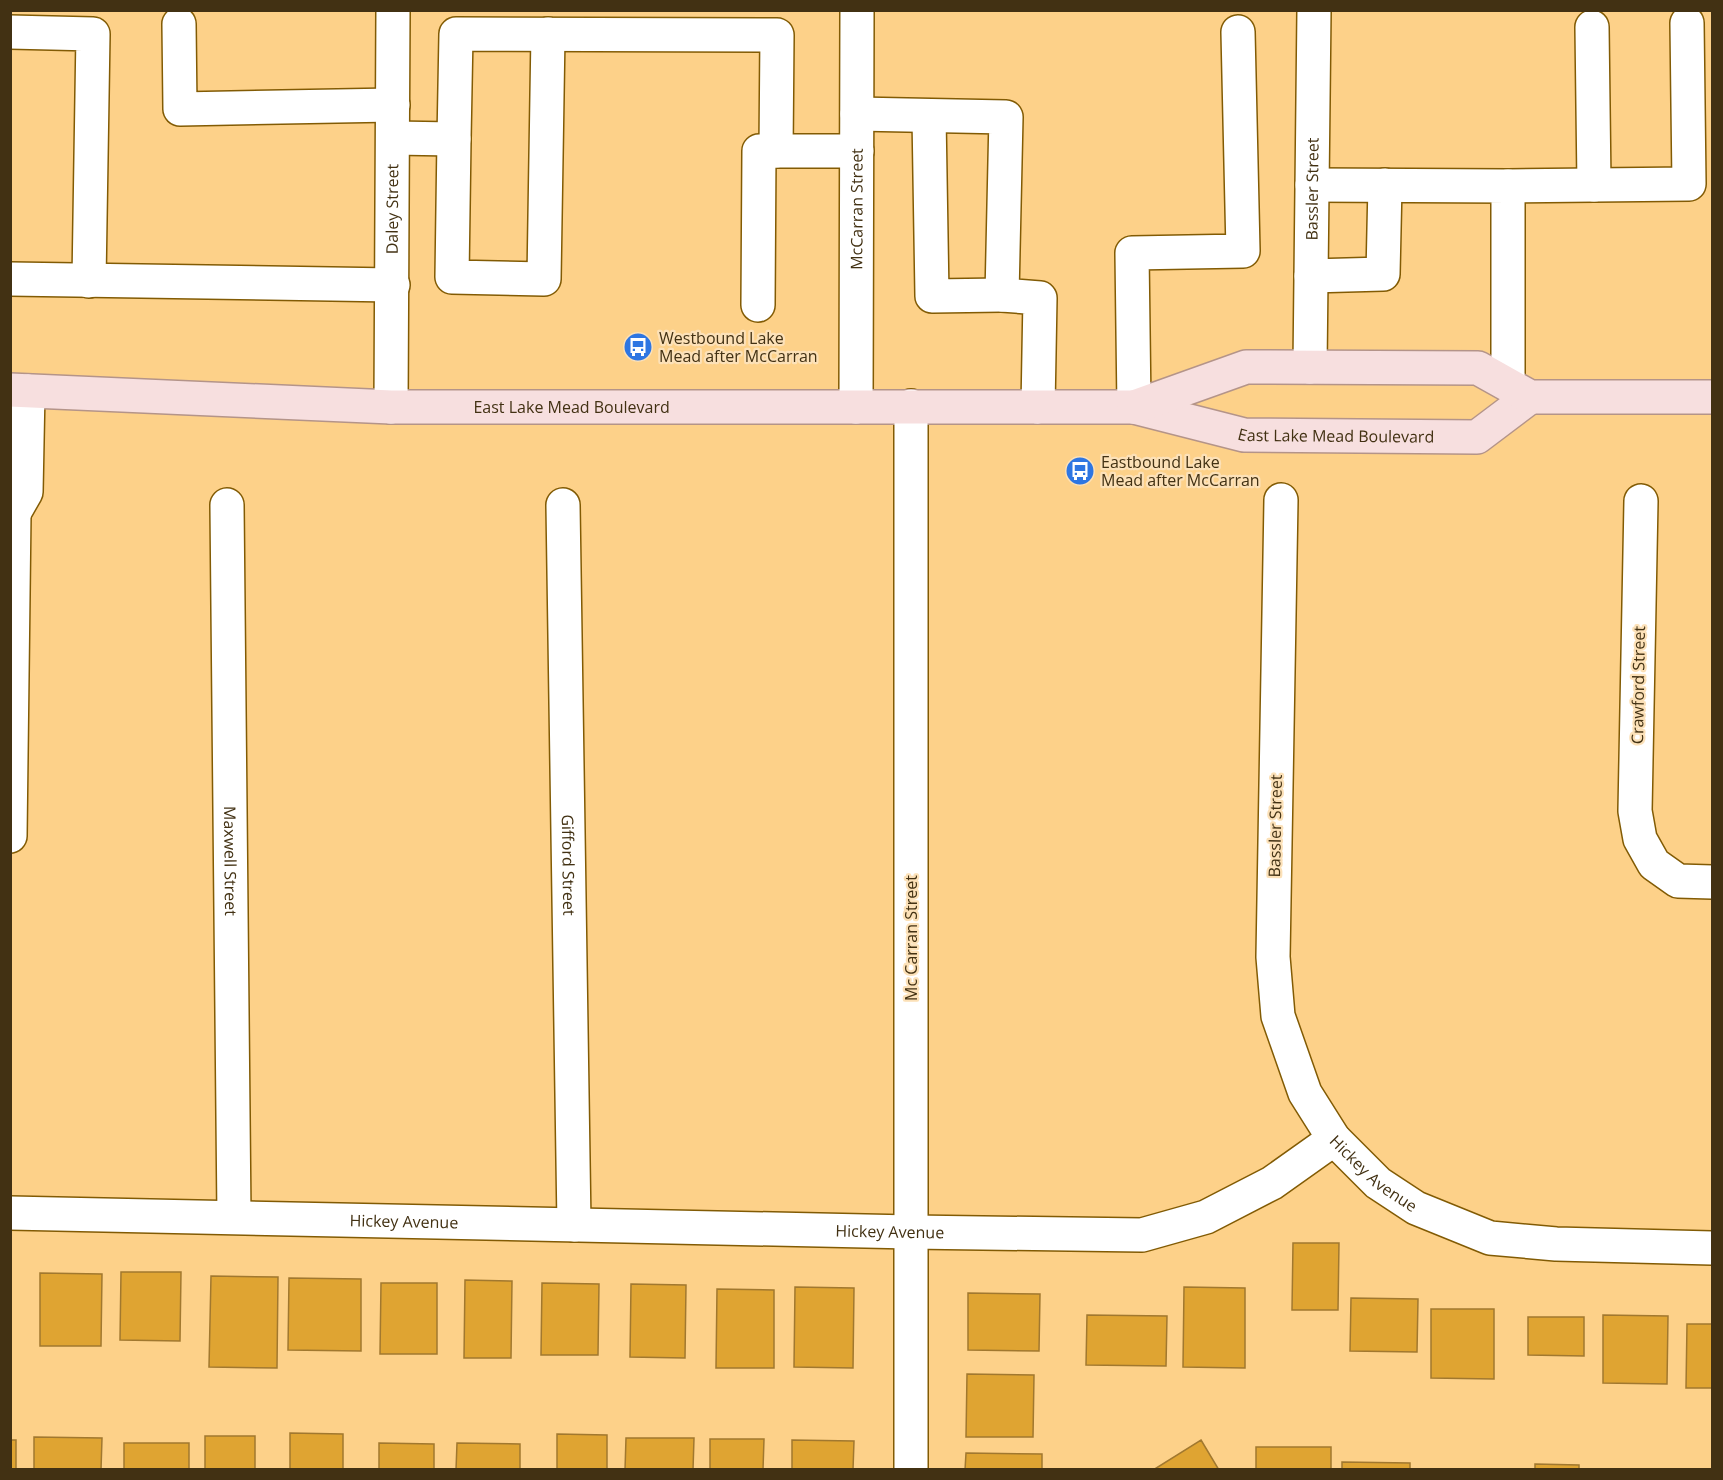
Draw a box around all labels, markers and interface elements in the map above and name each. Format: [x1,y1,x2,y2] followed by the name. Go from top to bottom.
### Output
[1300,137,1324,241] street label: Bassler Street
[845,148,868,270] street label: McCarran Street
[381,163,403,254] street label: Daley Street
[659,327,818,367] place label: Westbound Lake Mead after McCarran
[622,331,654,363] bus stop icon: Westbound Lake Mead after McCarran
[473,396,670,418] street label: East Lake Mead Boulevard
[1235,423,1434,448] street label: East Lake Mead Boulevard
[1101,451,1260,491] place label: Eastbound Lake Mead after McCarran
[1064,455,1096,487] bus stop icon: Eastbound Lake Mead after McCarran
[1626,625,1650,744] street label: Crawford Street
[1263,774,1287,878] street label: Bassler Street
[219,806,242,916] street label: Maxwell Street
[557,814,580,916] street label: Gifford Street
[900,875,922,1001] street label: Mc Carran Street
[1325,1130,1422,1217] street label: Hickey Avenue
[349,1209,459,1233] street label: Hickey Avenue
[835,1219,944,1243] street label: Hickey Avenue

